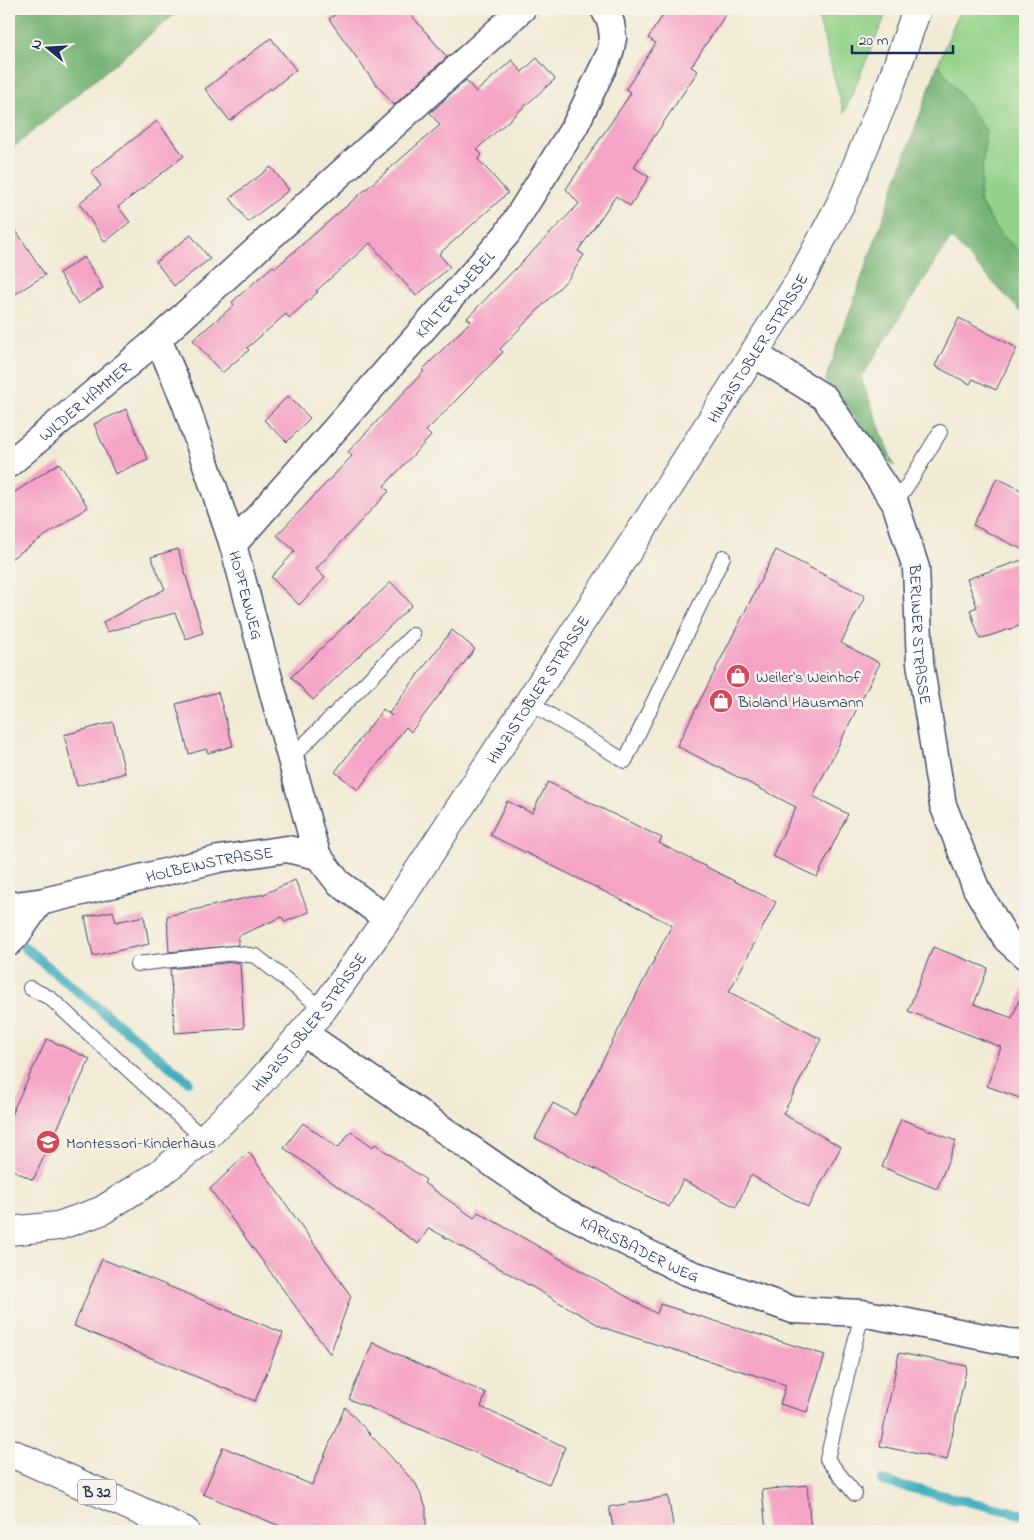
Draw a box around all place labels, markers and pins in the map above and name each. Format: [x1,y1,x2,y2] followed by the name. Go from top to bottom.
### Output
[725,663,751,689] shop icon: Weiler's Weinhof
[756,666,861,690] place label: Weiler's Weinhof
[708,688,734,714] shop icon: Bioland Hausmann
[737,691,864,715] place label: Bioland Hausmann
[35,1129,61,1155] school or university icon: Montessori-Kinderhaus
[66,1132,216,1156] place label: Montessori-Kinderhaus

